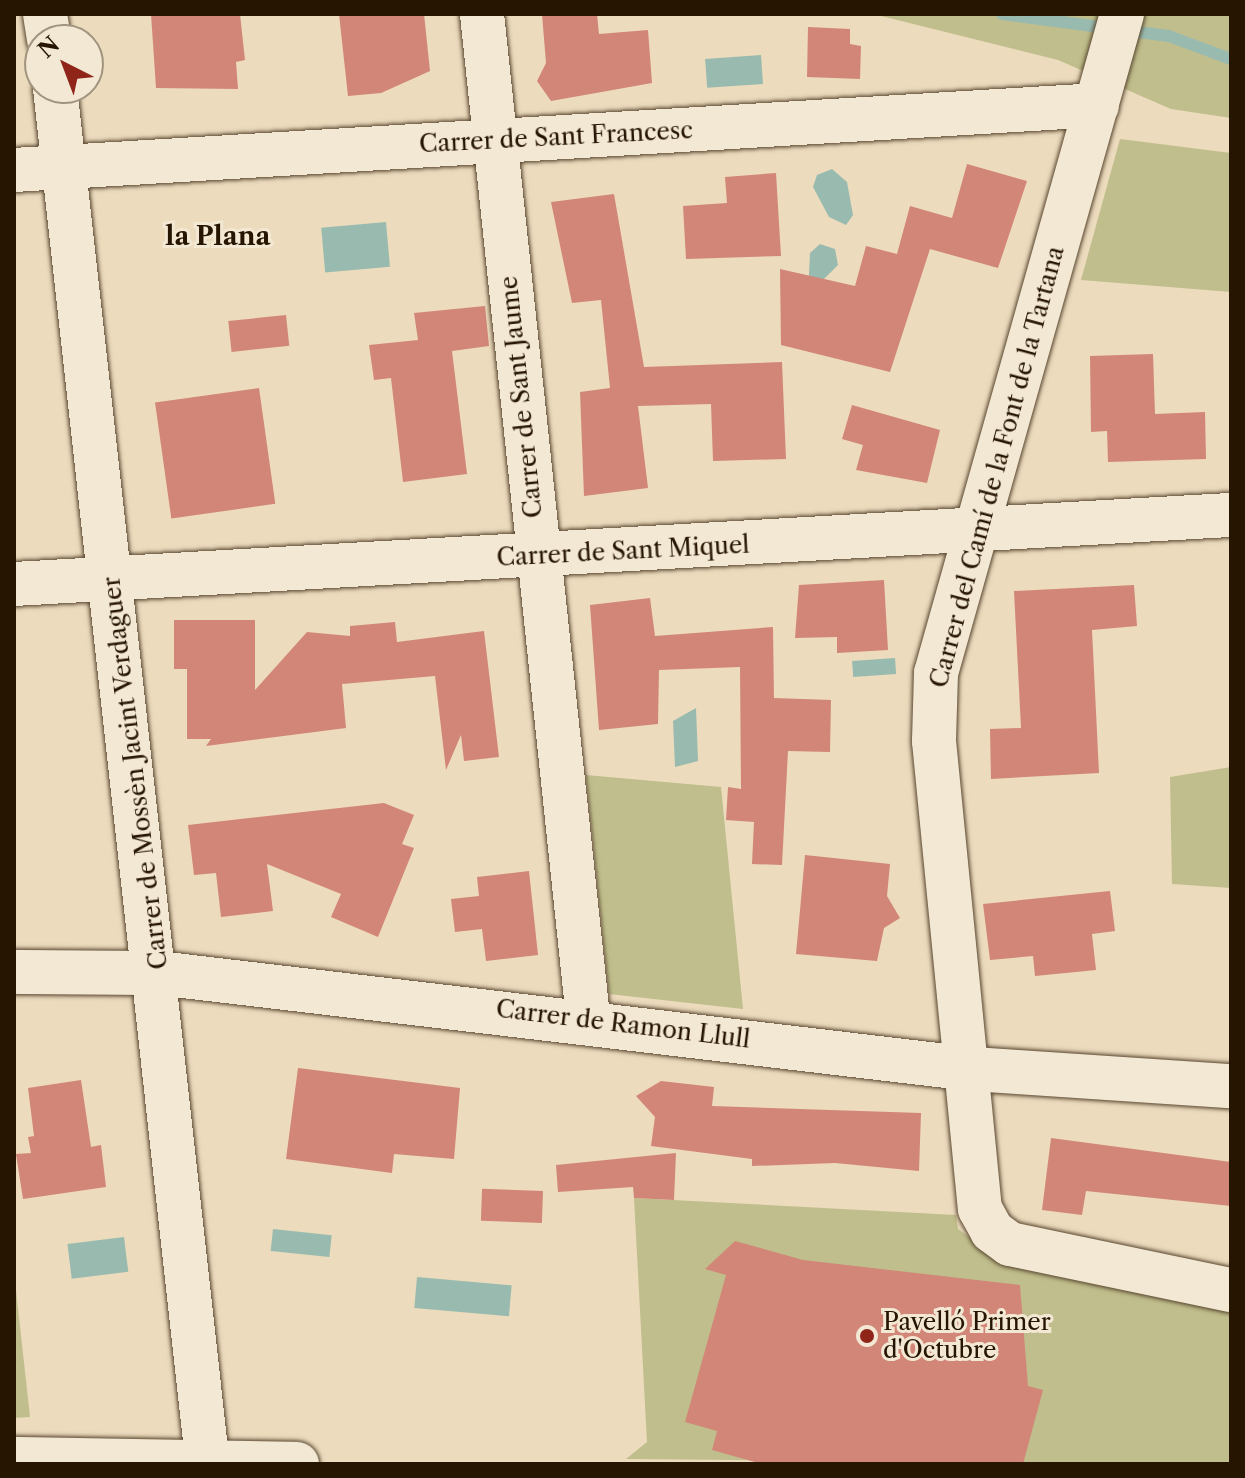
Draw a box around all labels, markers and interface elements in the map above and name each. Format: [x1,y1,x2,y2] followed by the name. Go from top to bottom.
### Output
[24,24,104,104] north arrow
[33,31,65,64] text: N
[418,115,694,159] street label: Carrer de Sant Francesc
[165,221,271,253] district label: la Plana
[924,242,1070,692] street label: Carrer del Camí de la Font de la Tartana
[494,274,548,520] street label: Carrer de Sant Jaume
[496,530,750,572] street label: Carrer de Sant Miquel
[97,574,173,972] street label: Carrer de Mossèn Jacint Verdaguer
[494,994,752,1054] street label: Carrer de Ramon Llull
[883,1308,1051,1364] place label: Pavelló Primer d'Octubre
[858,1327,876,1345] marker: Pavelló Primer d'Octubre

